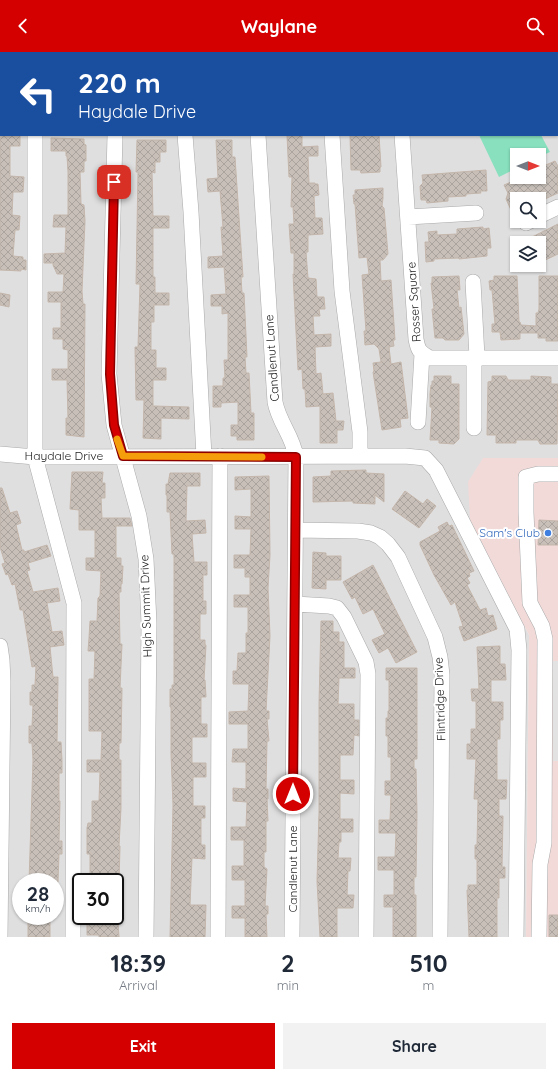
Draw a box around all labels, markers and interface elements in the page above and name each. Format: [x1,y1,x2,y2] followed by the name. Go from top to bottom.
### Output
[12,15,34,37] icon: back
[241,15,317,38] text: Waylane
[524,15,546,37] icon: search
[78,65,161,100] text: 220 m
[12,68,64,120] icon: left
[78,100,196,123] text: Haydale Drive
[510,148,546,184] north arrow
[510,148,546,272] map controls
[97,165,131,199] pin
[103,171,125,193] icon: arrive
[510,192,546,228] button: search
[510,236,546,272] button: layers
[403,261,424,343] street label: Rosser Square
[261,314,282,402] street label: Candlenut Lane
[25,448,104,463] street label: Haydale Drive
[479,525,540,540] place label: Sam's Club
[543,528,553,538] marker: Sam's Club
[136,554,155,658] street label: High Summit Drive
[431,657,448,741] street label: Flintridge Drive
[272,773,314,815] position arrow
[285,825,300,913] street label: Candlenut Lane
[72,873,124,925] speed limit sign: 30
[27,881,49,906] text: 28
[25,902,51,915] text: km/h
[111,948,166,978] text: 18:39
[281,948,295,978] text: 2
[410,948,447,978] text: 510
[119,977,158,993] text: Arrival
[277,977,299,993] text: min
[423,977,434,993] text: m
[12,1023,275,1069] button: Exit
[283,1023,546,1069] button: Share

